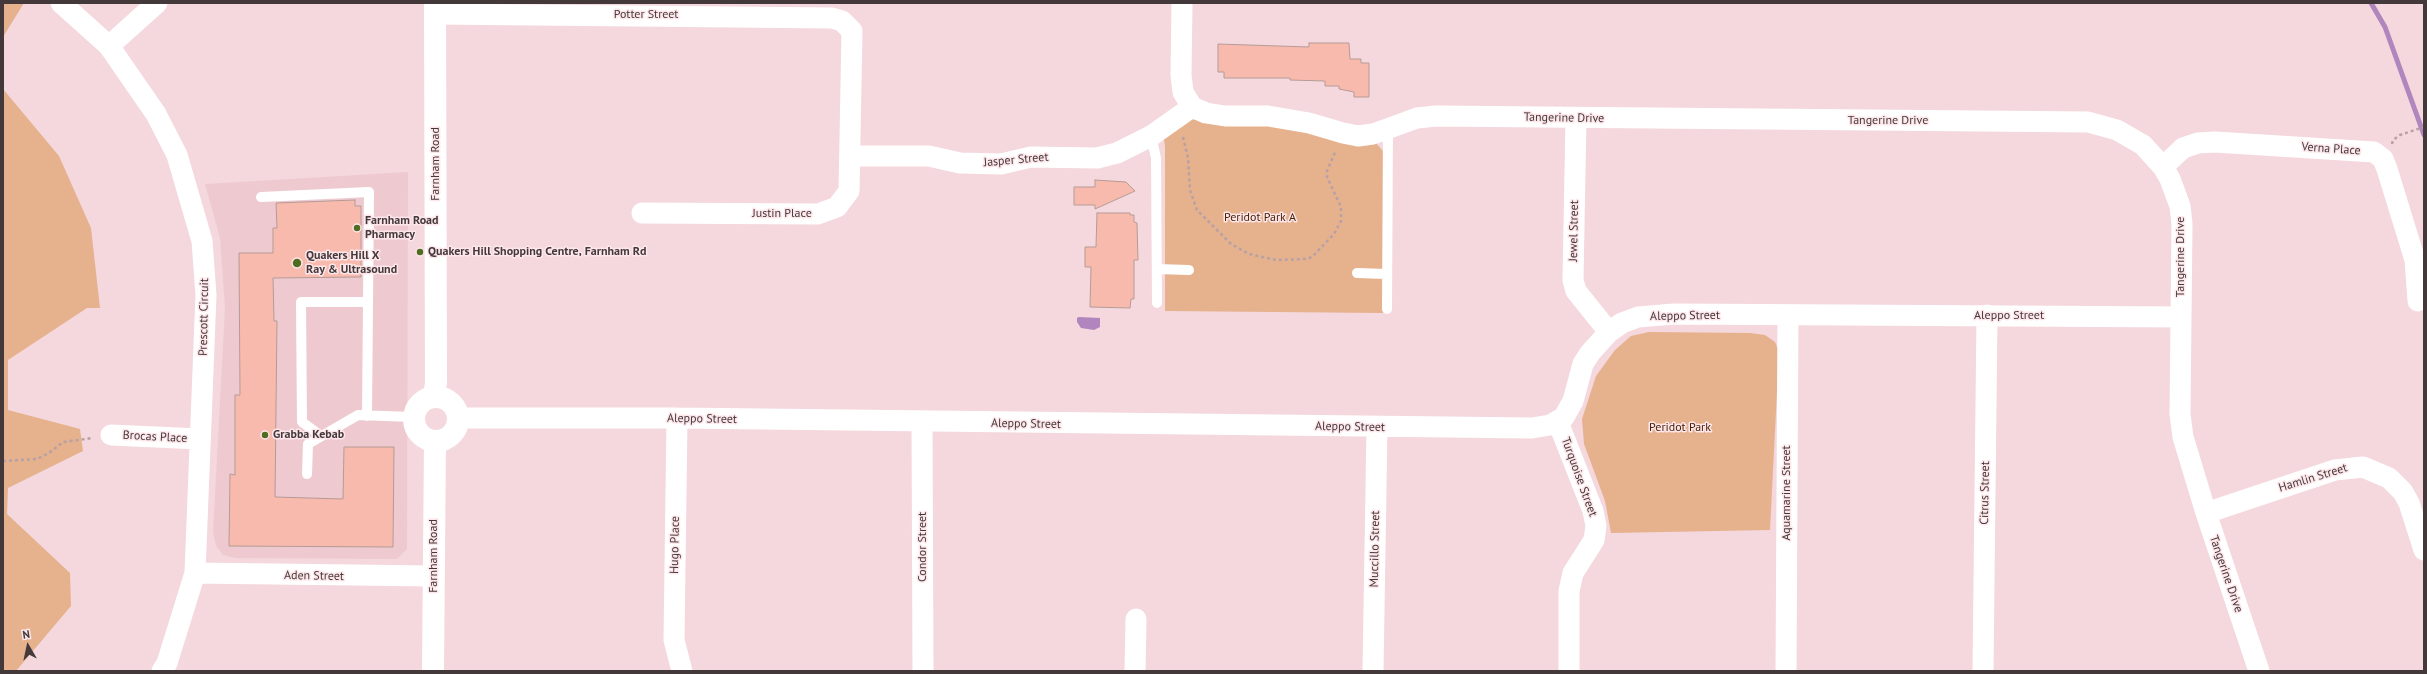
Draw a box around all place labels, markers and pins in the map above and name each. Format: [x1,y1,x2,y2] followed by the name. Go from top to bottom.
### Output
[365,214,438,242] place label: Farnham Road Pharmacy
[352,223,362,233] marker: Farnham Road Pharmacy
[428,245,646,259] place label: Quakers Hill Shopping Centre, Farnham Rd
[415,247,425,257] marker: Quakers Hill Shopping Centre, Farnham Rd
[306,249,397,277] place label: Quakers Hill X Ray & Ultrasound
[291,257,303,269] marker: Quakers Hill X Ray & Ultrasound
[273,428,344,442] place label: Grabba Kebab
[260,430,270,440] marker: Grabba Kebab

